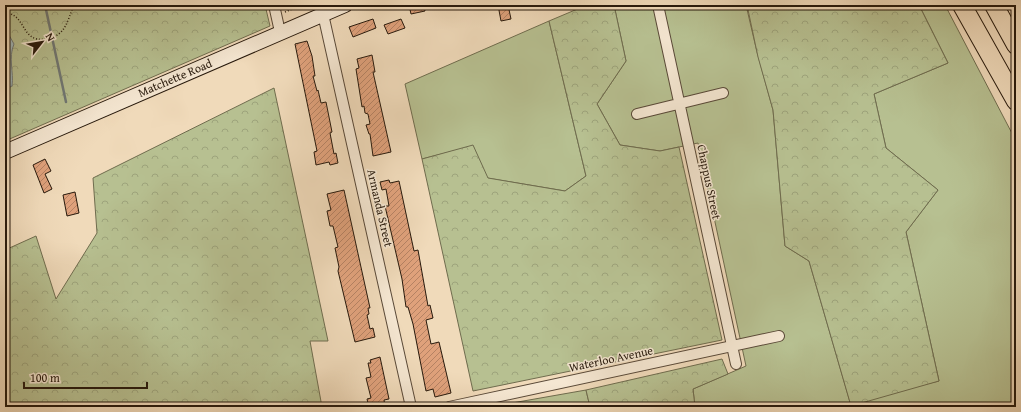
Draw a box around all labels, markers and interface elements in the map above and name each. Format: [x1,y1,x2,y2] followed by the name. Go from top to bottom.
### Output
[22,22,62,62] north arrow
[42,30,60,45] text: N
[135,54,215,101] street label: Matchette Road
[693,143,726,222] street label: Chappus Street
[363,167,398,249] street label: Armanda Street
[567,341,655,376] street label: Waterloo Avenue
[24,364,147,390] scale bar
[30,369,60,386] text: 100 m

